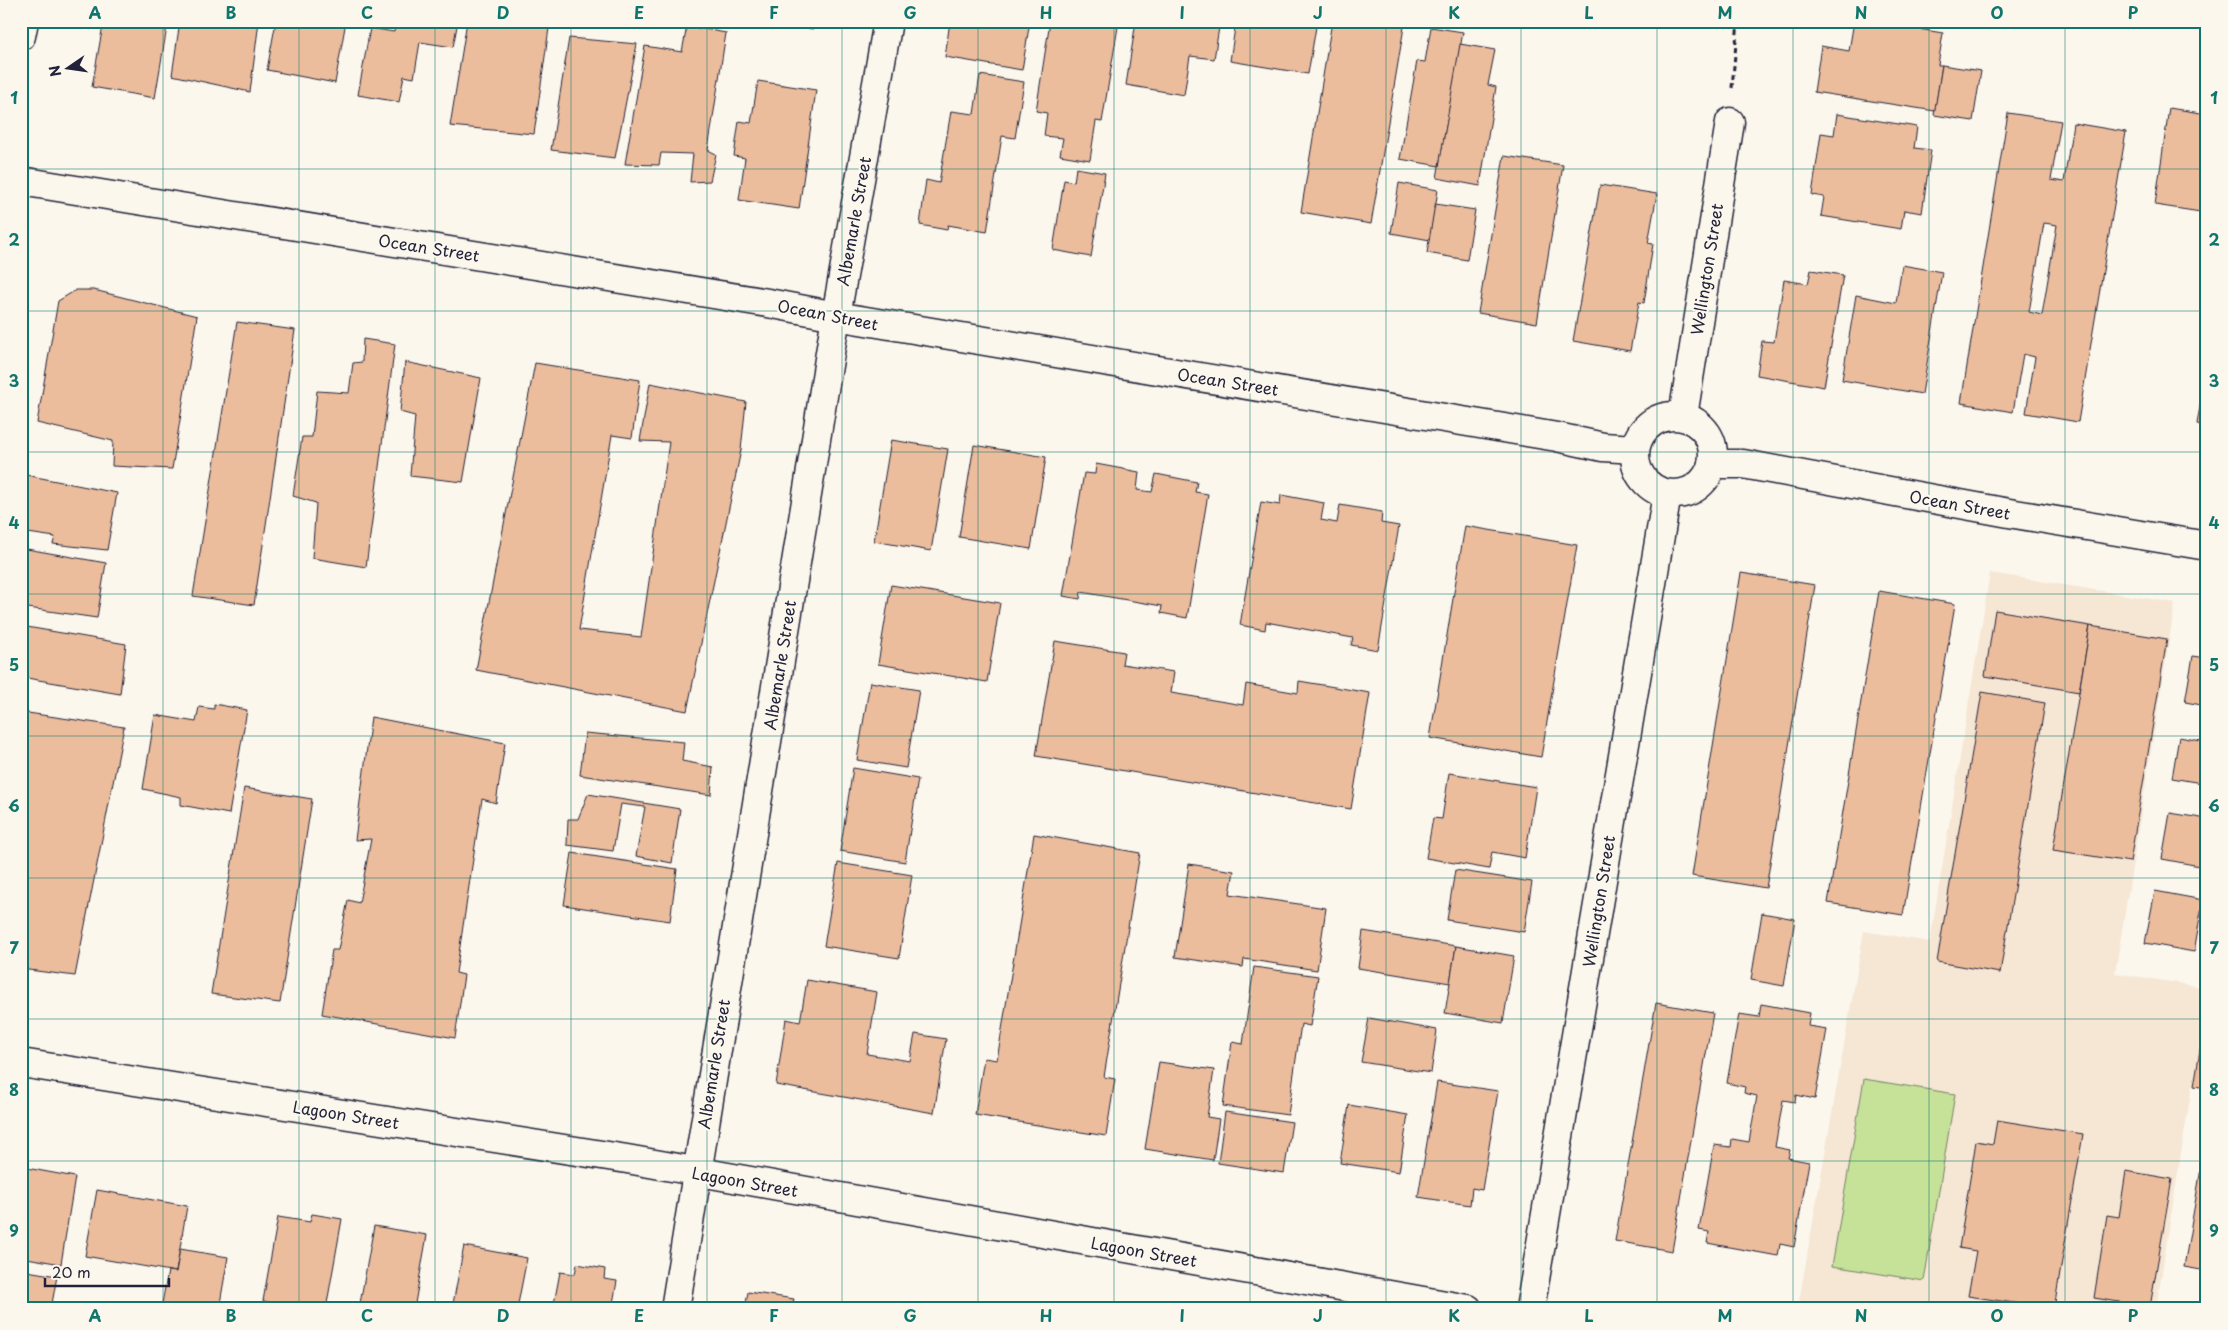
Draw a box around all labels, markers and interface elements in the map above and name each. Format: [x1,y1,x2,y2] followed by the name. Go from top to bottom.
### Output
[89,0,102,24] text: A
[226,0,237,24] text: B
[361,0,373,24] text: C
[497,0,509,24] text: D
[634,0,644,24] text: E
[769,0,779,24] text: F
[903,0,917,24] text: G
[1040,0,1052,24] text: H
[1179,0,1185,24] text: I
[1313,0,1323,24] text: J
[1448,0,1460,24] text: K
[1584,0,1594,24] text: L
[1717,0,1733,24] text: M
[1855,0,1867,24] text: N
[1991,0,2004,24] text: O
[2128,0,2139,24] text: P
[42,42,92,92] north arrow
[43,63,66,79] text: N
[10,85,18,109] text: 1
[2210,85,2218,109] text: 1
[830,154,876,288] street label: Albemarle Street
[1684,201,1728,336] street label: Wellington Street
[8,227,20,251] text: 2
[377,227,481,267] street label: Ocean Street
[2208,227,2220,251] text: 2
[776,292,880,336] street label: Ocean Street
[1176,361,1280,401] street label: Ocean Street
[9,368,19,392] text: 3
[2209,368,2219,392] text: 3
[1908,483,2012,525] street label: Ocean Street
[9,510,20,534] text: 4
[2209,510,2220,534] text: 4
[757,598,801,732] street label: Albemarle Street
[9,652,19,676] text: 5
[2209,652,2219,676] text: 5
[8,793,20,817] text: 6
[2208,793,2220,817] text: 6
[1576,833,1620,968] street label: Wellington Street
[9,935,19,959] text: 7
[2209,935,2219,959] text: 7
[691,997,735,1131] street label: Albemarle Street
[9,1077,19,1101] text: 8
[2209,1077,2219,1101] text: 8
[291,1094,401,1134] street label: Lagoon Street
[690,1160,800,1202] street label: Lagoon Street
[9,1218,19,1242] text: 9
[2209,1218,2219,1242] text: 9
[1089,1230,1199,1272] street label: Lagoon Street
[45,1255,169,1287] scale bar
[52,1260,91,1283] text: 20 m
[89,1303,102,1327] text: A
[226,1303,237,1327] text: B
[361,1303,373,1327] text: C
[497,1303,509,1327] text: D
[634,1303,644,1327] text: E
[769,1303,779,1327] text: F
[903,1303,917,1327] text: G
[1040,1303,1052,1327] text: H
[1179,1303,1185,1327] text: I
[1313,1303,1323,1327] text: J
[1448,1303,1460,1327] text: K
[1584,1303,1594,1327] text: L
[1717,1303,1733,1327] text: M
[1855,1303,1867,1327] text: N
[1991,1303,2004,1327] text: O
[2128,1303,2139,1327] text: P

